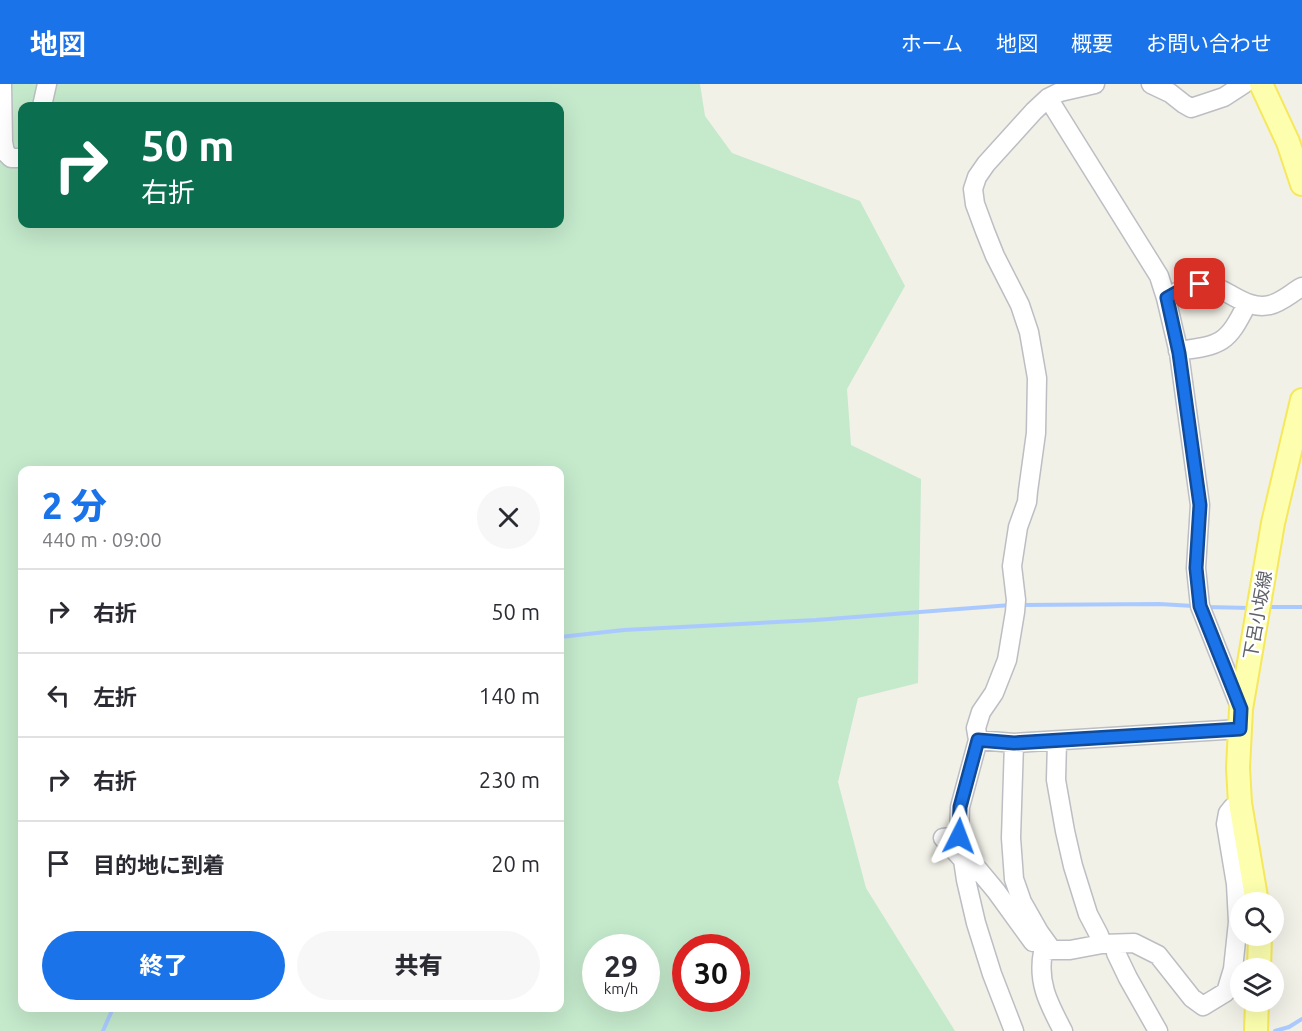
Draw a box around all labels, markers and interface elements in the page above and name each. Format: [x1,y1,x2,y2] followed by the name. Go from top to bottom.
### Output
[30,28,86,59] text: 地図
[901,31,963,55] text: ホーム
[996,31,1038,55] text: 地図
[1071,31,1113,55] text: 概要
[1146,31,1272,55] text: お問い合わせ
[141,122,235,169] text: 50 m
[42,126,120,204] icon: right
[141,177,195,207] text: 右折
[1174,258,1225,309] pin
[1183,267,1216,300] icon: arrive
[42,485,107,526] text: 2 分
[477,486,540,549] button: close
[42,528,162,551] text: 440 m · 09:00
[1239,569,1275,661] street label: 下呂小坂線
[42,595,75,628] icon: right
[491,599,540,624] text: 50 m
[93,600,137,625] text: 右折
[42,679,75,712] icon: left
[479,683,540,708] text: 140 m
[93,684,137,709] text: 左折
[42,763,75,796] icon: right
[479,767,540,792] text: 230 m
[93,768,137,793] text: 右折
[927,804,991,868] position arrow
[42,847,75,880] icon: arrive
[491,851,540,876] text: 20 m
[93,852,225,877] text: 目的地に到着
[1230,892,1284,1012] map controls
[1230,892,1284,946] button: search
[42,931,285,1000] button: 終了
[297,931,540,1000] button: 共有
[672,934,750,1012] speed limit sign: 30
[604,949,638,983] text: 29
[1230,958,1284,1012] button: layers
[604,980,638,997] text: km/h

